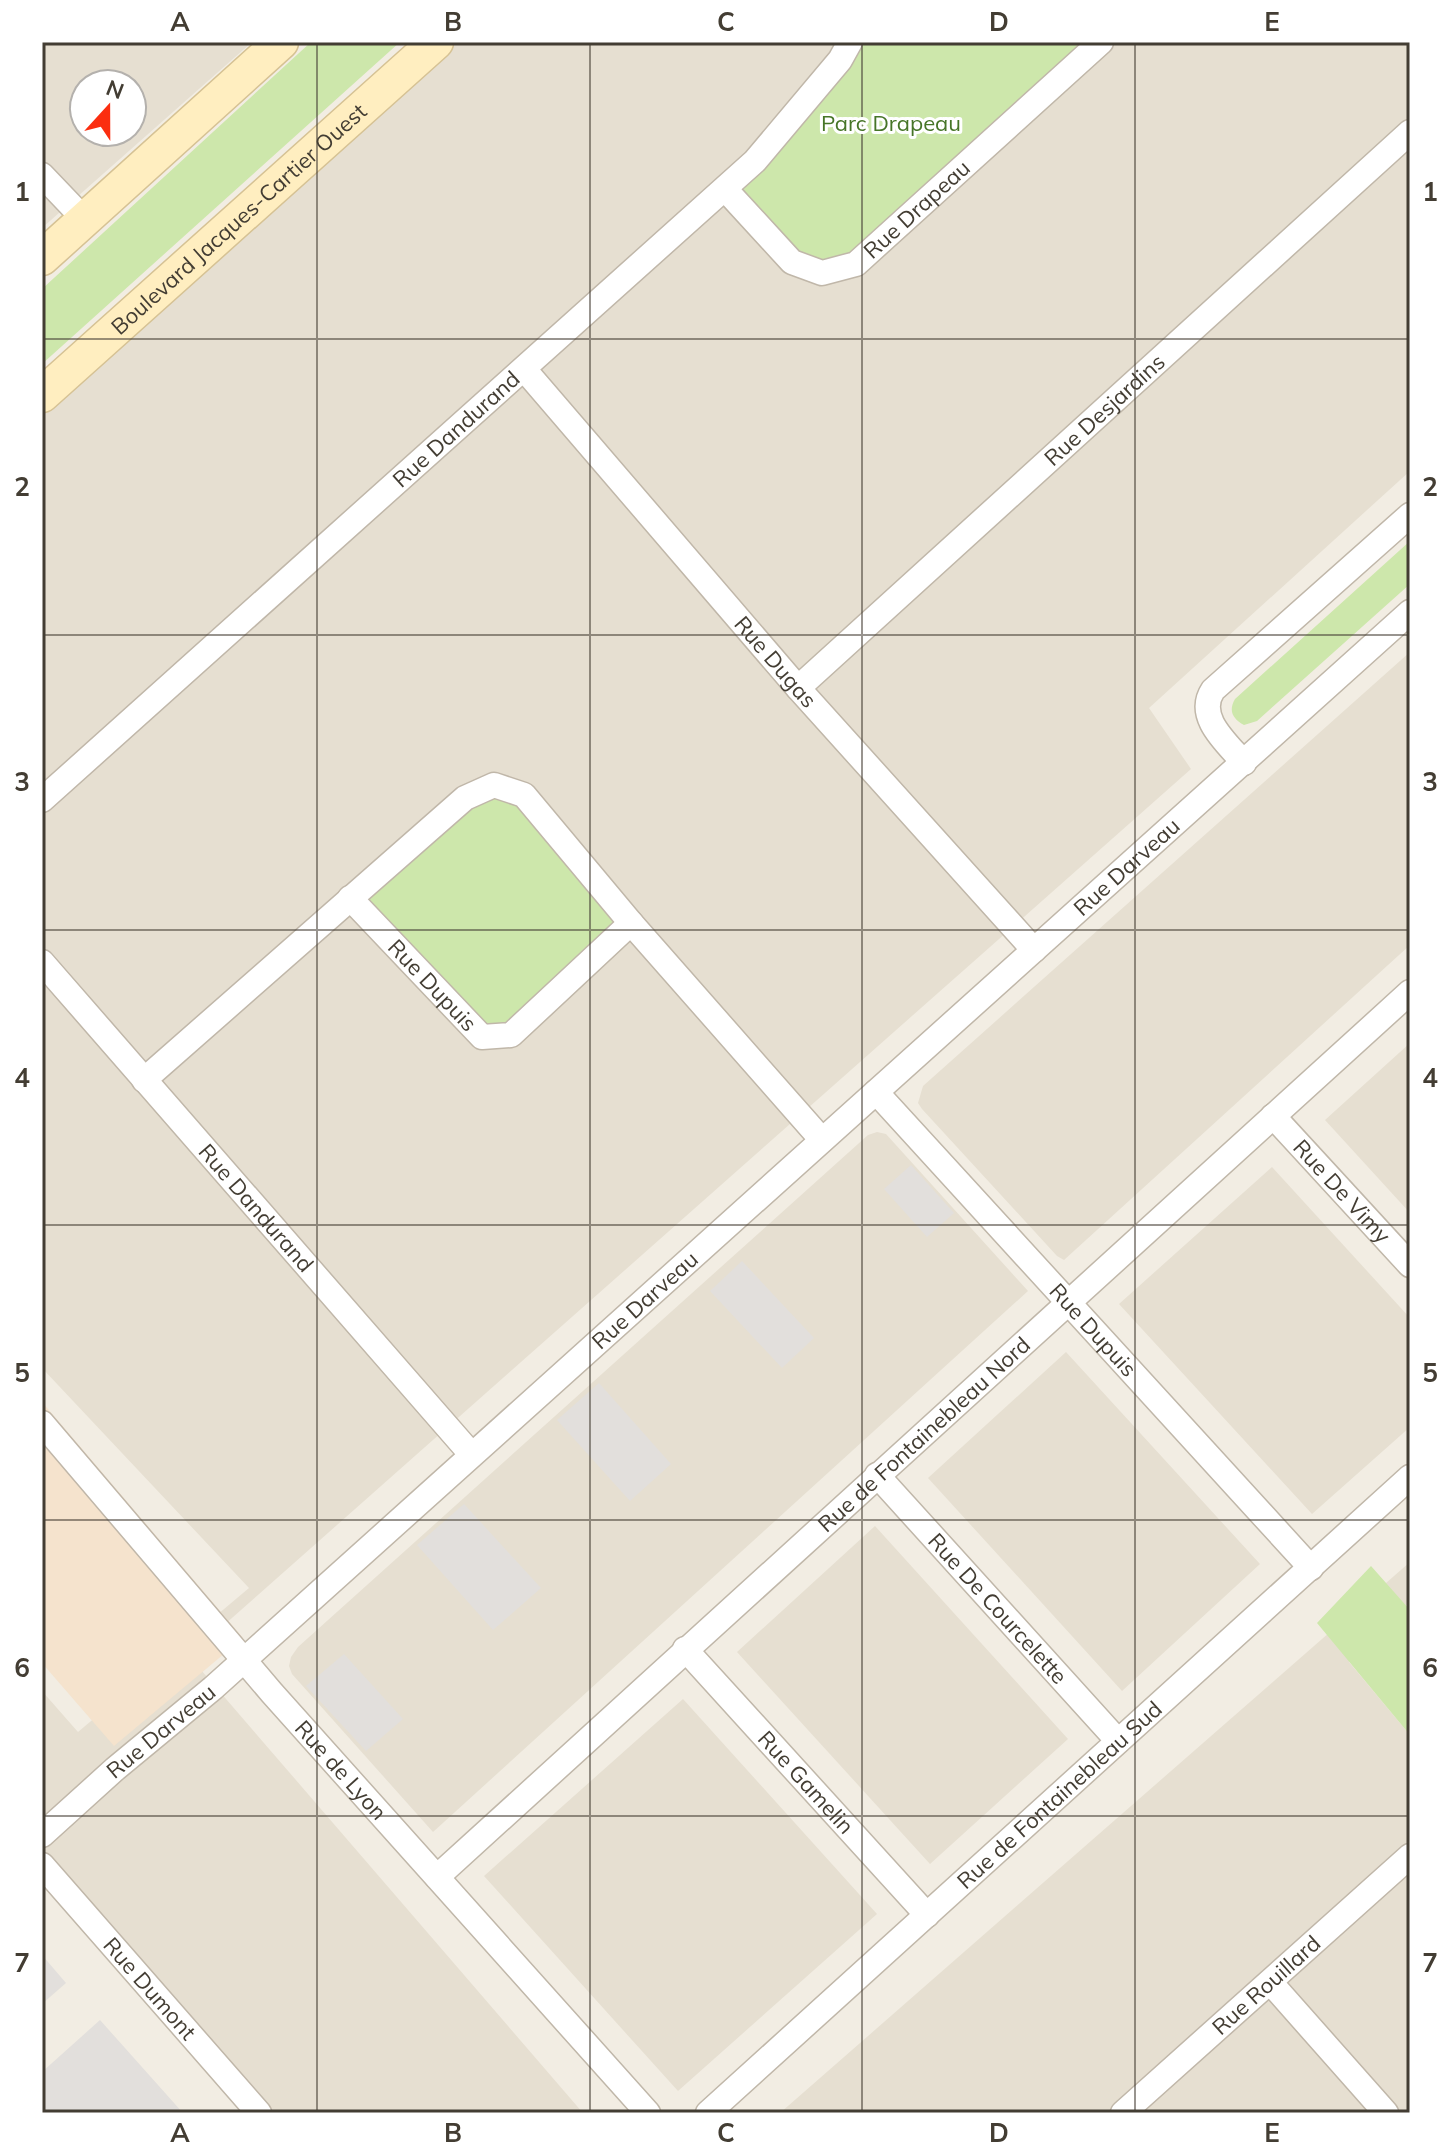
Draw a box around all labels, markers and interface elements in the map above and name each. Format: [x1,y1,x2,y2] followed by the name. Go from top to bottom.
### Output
[170,5,190,38] text: A
[444,5,462,38] text: B
[717,5,735,38] text: C
[989,5,1009,38] text: D
[1264,5,1280,38] text: E
[68,68,148,148] north arrow
[102,73,128,105] text: N
[105,97,372,341] street label: Boulevard Jacques-Cartier Ouest
[821,109,961,137] park label: Parc Drapeau
[857,154,976,265] street label: Rue Drapeau
[14,175,30,208] text: 1
[1422,175,1438,208] text: 1
[1038,348,1171,472] street label: Rue Desjardins
[387,365,525,493] street label: Rue Dandurand
[14,470,30,503] text: 2
[1422,470,1438,503] text: 2
[728,610,823,713] street label: Rue Dugas
[14,765,30,798] text: 3
[1422,765,1438,798] text: 3
[1068,812,1186,922] street label: Rue Darveau
[382,933,483,1037] street label: Rue Dupuis
[14,1061,30,1094] text: 4
[1422,1061,1438,1094] text: 4
[1287,1133,1397,1249] street label: Rue De Vimy
[193,1138,320,1278] street label: Rue Dandurand
[586,1245,704,1355] street label: Rue Darveau
[1043,1277,1143,1382] street label: Rue Dupuis
[812,1331,1036,1538] street label: Rue de Fontainebleau Nord
[14,1356,30,1389] text: 5
[1422,1356,1438,1389] text: 5
[922,1527,1073,1690] street label: Rue De Courcelette
[14,1651,30,1684] text: 6
[1422,1651,1438,1684] text: 6
[101,1678,221,1784] street label: Rue Darveau
[951,1695,1168,1895] street label: Rue de Fontainebleau Sud
[289,1714,393,1826] street label: Rue de Lyon
[752,1725,860,1840] street label: Rue Gamelin
[1206,1929,1326,2041] street label: Rue Rouillard
[98,1931,203,2046] street label: Rue Dumont
[14,1946,30,1979] text: 7
[1422,1946,1438,1979] text: 7
[170,2116,190,2149] text: A
[444,2116,462,2149] text: B
[717,2116,735,2149] text: C
[989,2116,1009,2149] text: D
[1264,2116,1280,2149] text: E

